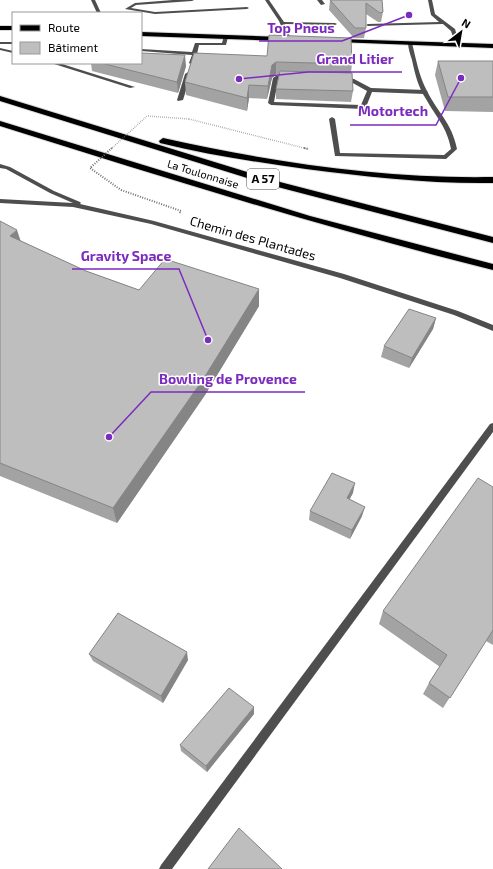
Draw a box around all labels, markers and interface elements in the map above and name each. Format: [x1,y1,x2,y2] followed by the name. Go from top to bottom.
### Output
[12,12,142,64] legend
[441,12,481,52] north arrow
[259,15,342,41] callout: Top Pneus
[460,15,473,31] text: N
[267,19,335,36] text: Top Pneus
[48,20,80,34] text: Route
[48,40,99,54] text: Bâtiment
[308,46,402,72] callout: Grand Litier
[316,50,394,67] text: Grand Litier
[350,99,436,125] callout: Motortech
[358,102,428,119] text: Motortech
[166,156,241,191] street label: La Toulonnaise
[247,169,279,189] road number: A 57
[188,212,318,264] street label: Chemin des Plantades
[72,243,179,269] callout: Gravity Space
[81,247,171,264] text: Gravity Space
[151,366,305,392] callout: Bowling de Provence
[159,370,297,387] text: Bowling de Provence

